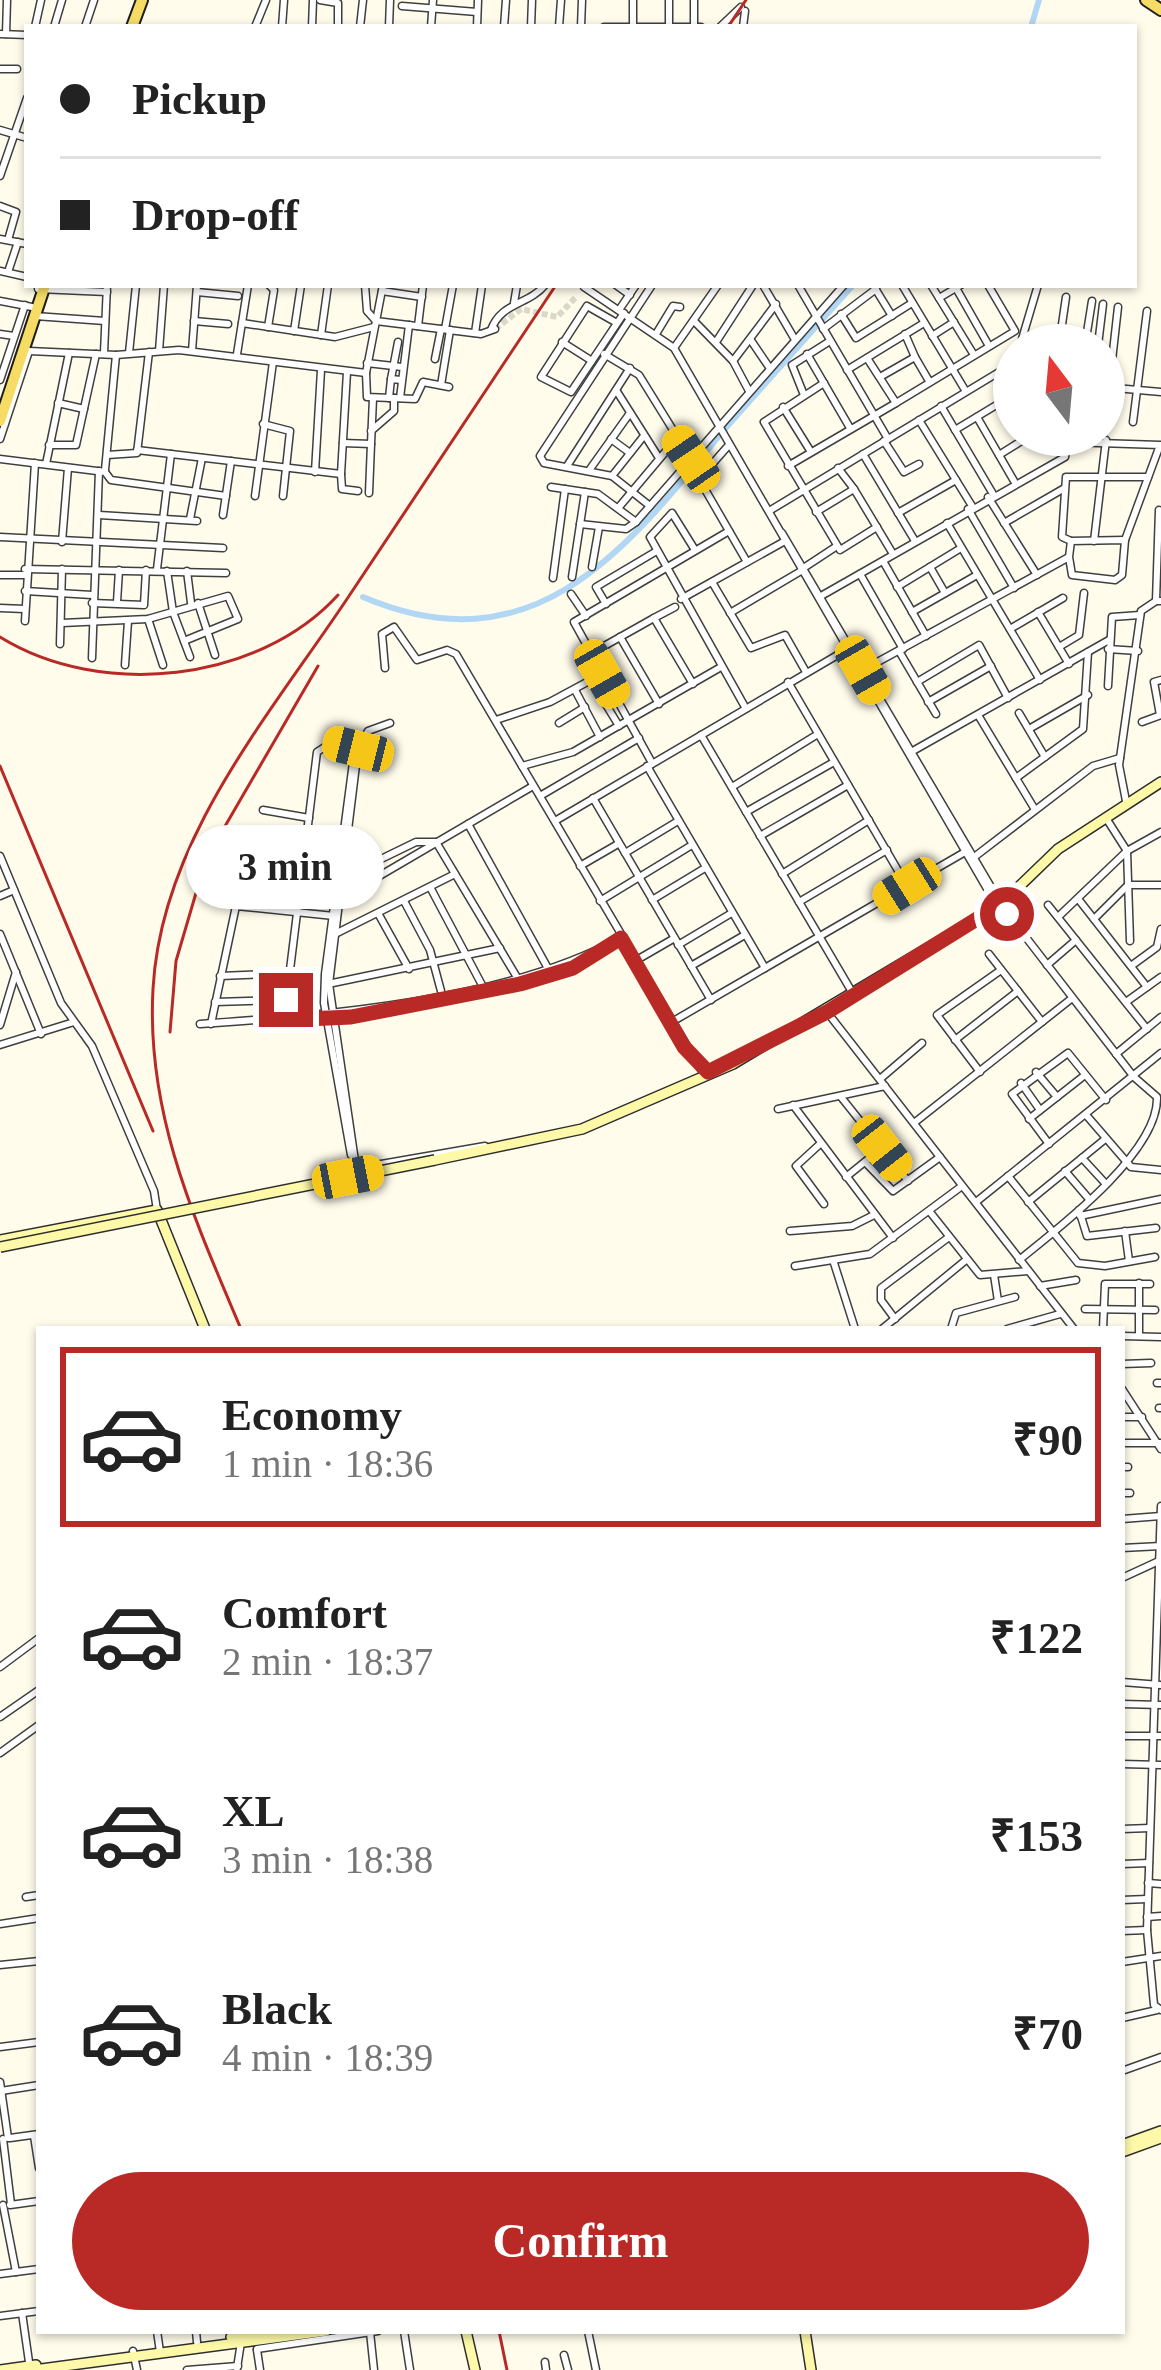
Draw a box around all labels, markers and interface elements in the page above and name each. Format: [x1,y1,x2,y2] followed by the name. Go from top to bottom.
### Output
[132,74,267,124] text: Pickup
[132,190,299,240] text: Drop-off
[993,324,1125,456] north arrow
[993,324,1125,456] map controls
[656,419,726,499] car
[829,630,897,710] car
[568,634,636,714] car
[319,723,397,775] car
[187,826,385,910] callout: 3 min
[238,845,332,888] text: 3 min
[867,852,947,920] car
[980,887,1034,941] route start
[259,973,313,1027] route end
[846,1109,918,1187] car
[309,1152,387,1202] car
[78,1383,186,1491] icon: car
[222,1390,402,1440] text: Economy
[1012,1415,1083,1465] text: ₹90
[222,1442,433,1485] text: 1 min · 18:36
[78,1581,186,1689] icon: car
[222,1588,387,1638] text: Comfort
[990,1613,1083,1663] text: ₹122
[222,1640,433,1683] text: 2 min · 18:37
[78,1779,186,1887] icon: car
[222,1786,285,1836] text: XL
[990,1811,1083,1861] text: ₹153
[222,1838,433,1881] text: 3 min · 18:38
[78,1977,186,2085] icon: car
[222,1984,332,2034] text: Black
[1012,2009,1083,2059] text: ₹70
[222,2036,433,2079] text: 4 min · 18:39
[72,2172,1089,2310] button: Confirm

